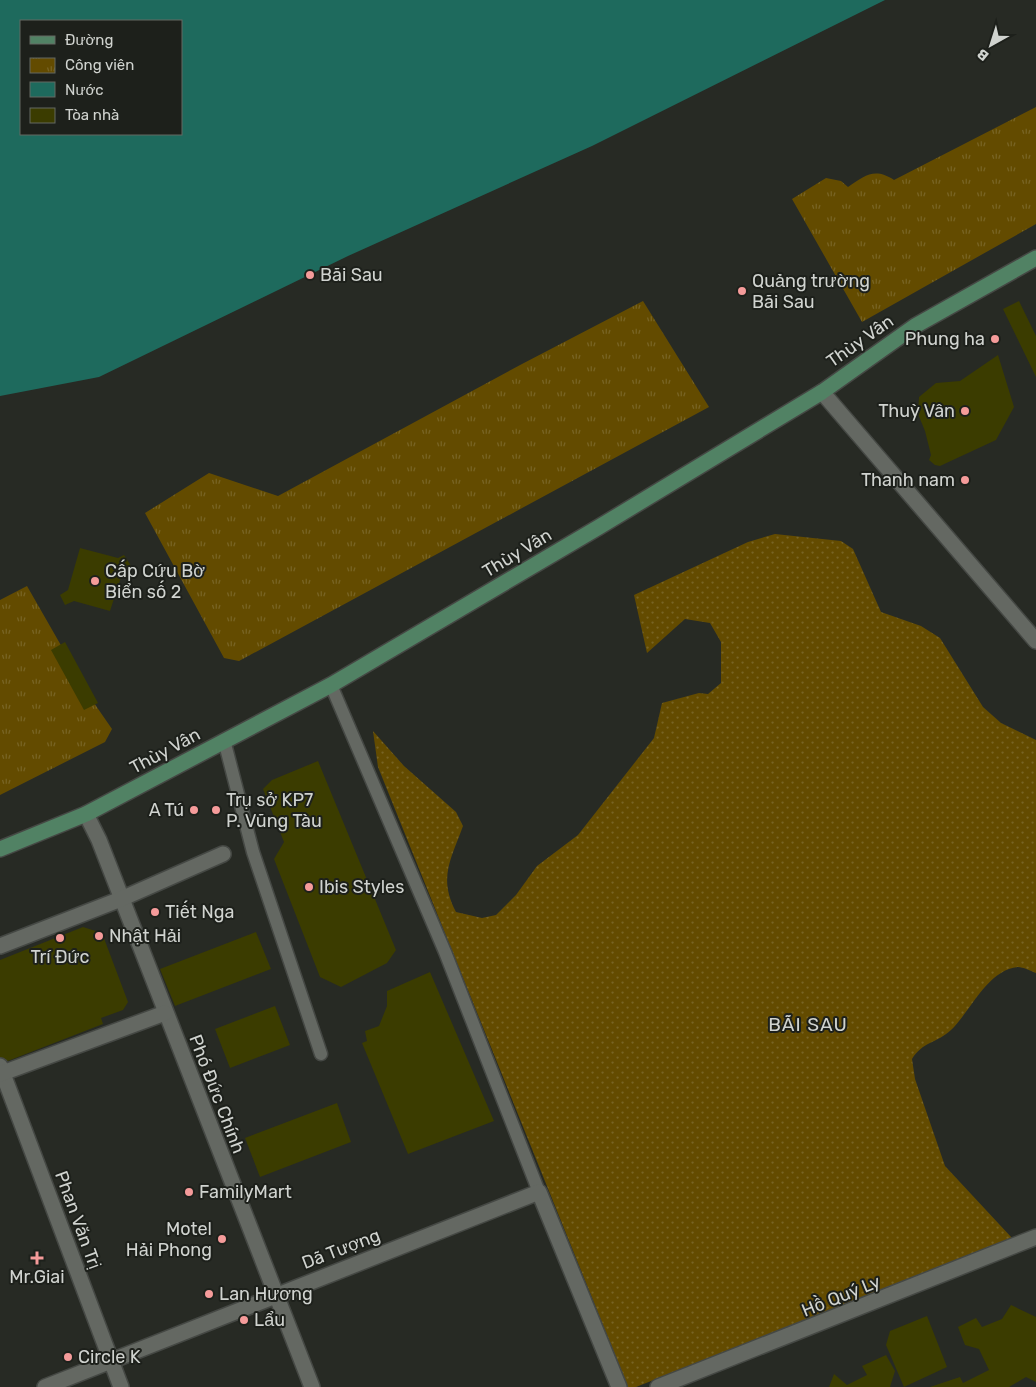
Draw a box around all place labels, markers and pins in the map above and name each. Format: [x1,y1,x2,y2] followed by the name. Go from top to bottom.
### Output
[320,264,383,286] place label: Bãi Sau
[304,269,316,281] marker: Bãi Sau
[752,270,870,313] place label: Quảng trường Bãi Sau
[736,285,748,297] marker: Quảng trường Bãi Sau
[905,328,985,350] place label: Phung ha
[989,333,1001,345] marker: Phung ha
[878,400,955,422] place label: Thuỳ Vân
[959,405,971,417] marker: Thuỳ Vân
[861,469,955,491] place label: Thanh nam
[959,474,971,486] marker: Thanh nam
[105,559,205,603] place label: Cấp Cứu Bờ Biển số 2
[89,575,101,587] marker: Cấp Cứu Bờ Biển số 2
[226,789,322,832] place label: Trụ sở KP7 P. Vũng Tàu
[149,799,184,821] place label: A Tú
[188,804,200,816] marker: A Tú
[210,804,222,816] marker: Trụ sở KP7 P. Vũng Tàu
[319,876,404,898] place label: Ibis Styles
[303,881,315,893] marker: Ibis Styles
[165,900,234,923] place label: Tiết Nga
[149,906,161,918] marker: Tiết Nga
[109,925,181,947] place label: Nhật Hải
[93,930,105,942] marker: Nhật Hải
[54,932,66,944] marker: Trí Đức
[30,946,90,968] place label: Trí Đức
[199,1181,292,1203] place label: FamilyMart
[183,1186,195,1198] marker: FamilyMart
[126,1218,212,1261] place label: Motel Hải Phong
[216,1233,228,1245] marker: Motel Hải Phong
[31,1252,43,1264] marker: Mr.Giai
[9,1266,65,1288] place label: Mr.Giai
[219,1283,313,1305] place label: Lan Hương
[203,1288,215,1300] marker: Lan Hương
[254,1309,285,1331] place label: Lẩu
[238,1314,250,1326] marker: Lẩu
[78,1346,141,1368] place label: Circle K
[62,1351,74,1363] marker: Circle K

